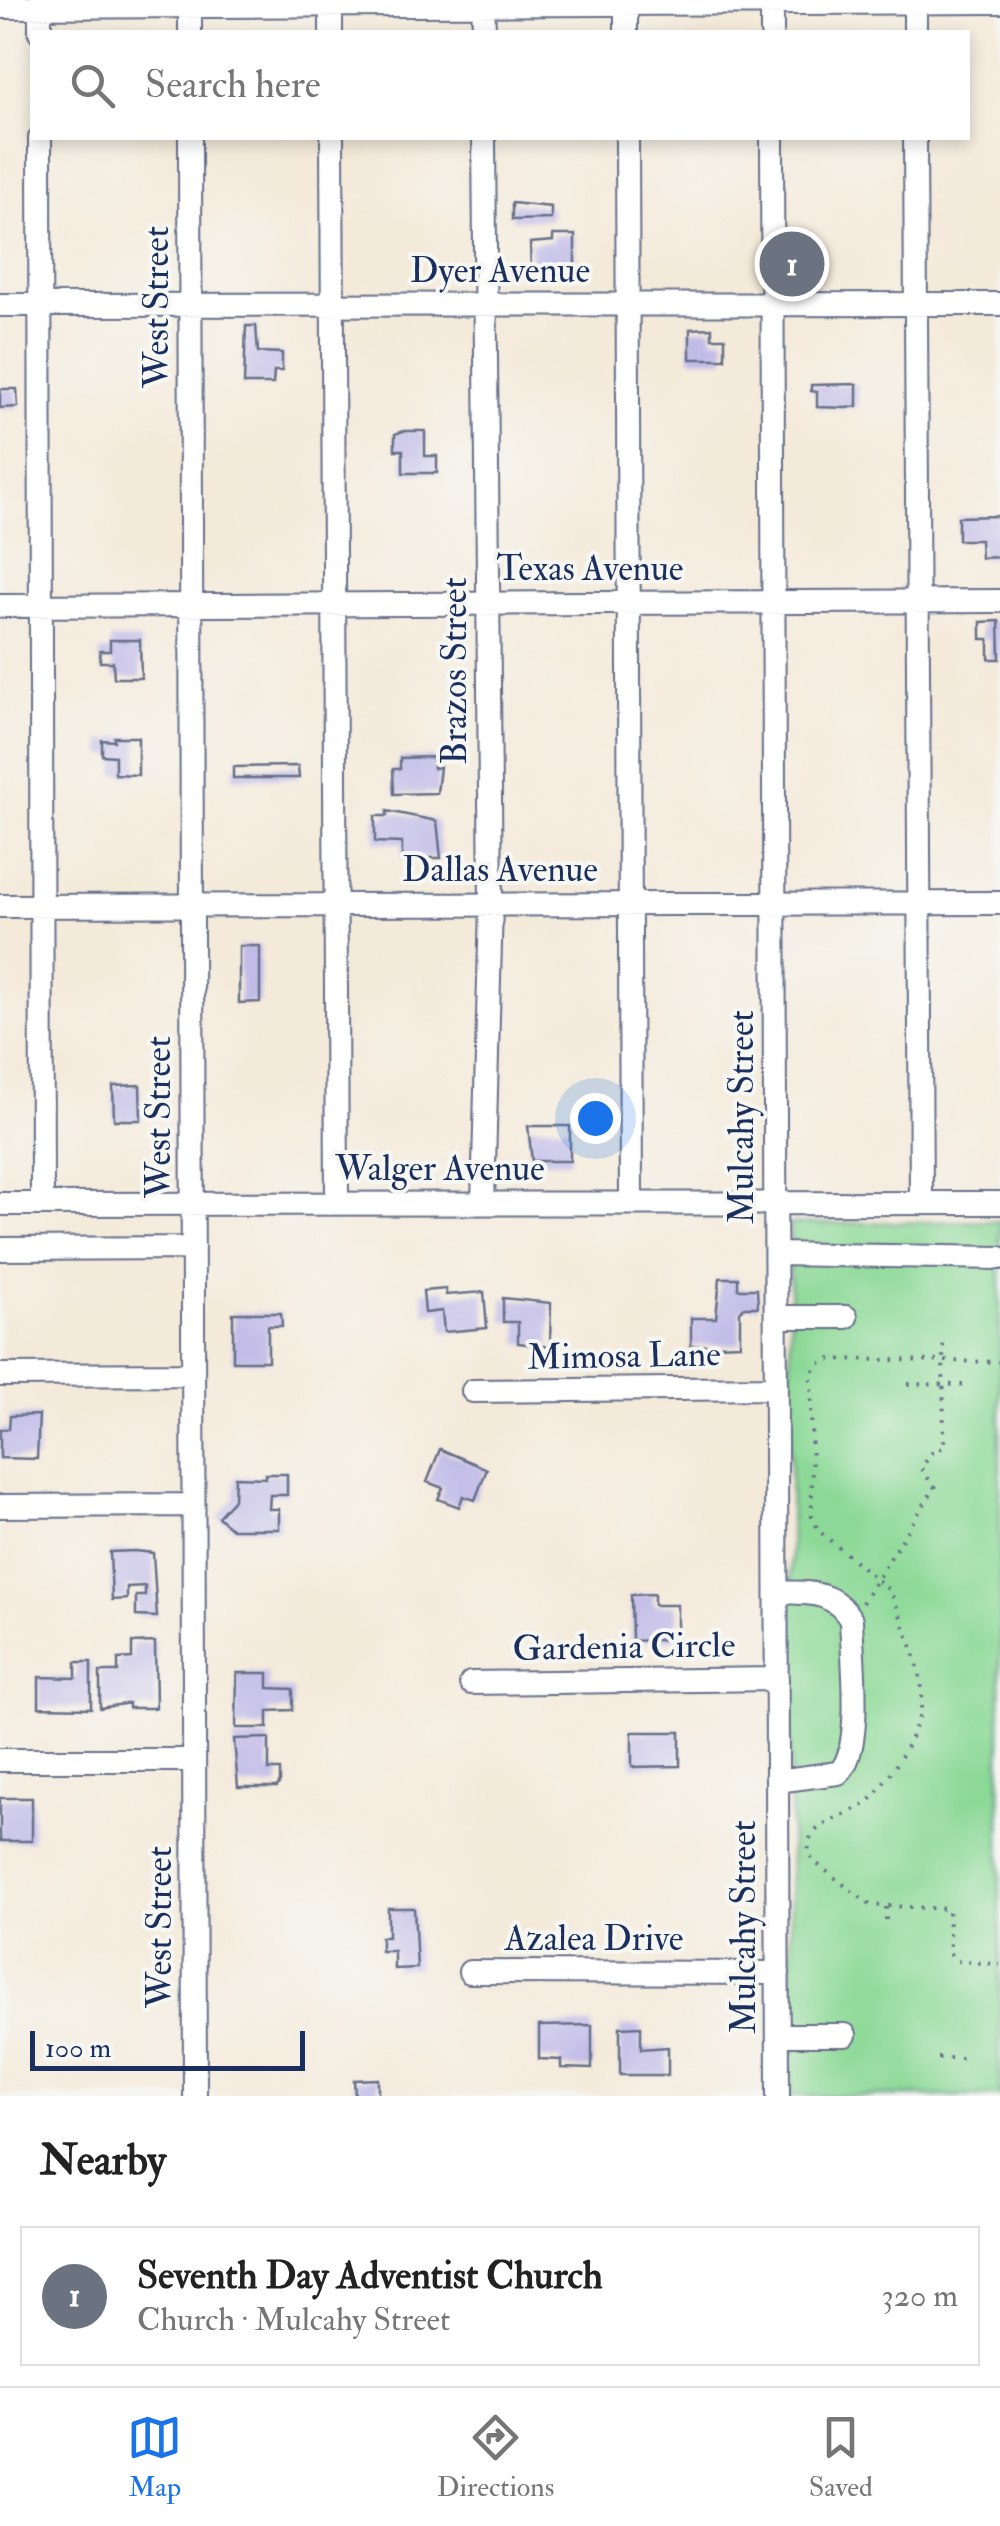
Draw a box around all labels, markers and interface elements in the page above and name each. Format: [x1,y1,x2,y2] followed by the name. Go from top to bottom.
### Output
[30,30,970,140] search box
[65,58,120,113] icon: search
[145,61,321,109] text: Search here
[135,226,179,389] street label: West Street
[760,226,824,302] pin: 1
[410,249,590,293] street label: Dyer Avenue
[497,547,683,591] street label: Texas Avenue
[433,577,477,765] street label: Brazos Street
[402,848,598,892] street label: Dallas Avenue
[720,1010,764,1224] street label: Mulcahy Street
[137,1036,181,1199] street label: West Street
[570,1093,621,1144] your location
[334,1147,545,1191] street label: Walger Avenue
[527,1332,721,1380] street label: Mimosa Lane
[512,1623,736,1671] street label: Gardenia Circle
[722,1820,766,2034] street label: Mulcahy Street
[138,1846,182,2009] street label: West Street
[504,1917,683,1961] street label: Azalea Drive
[30,2026,305,2070] scale bar
[45,2031,111,2066] text: 100 m
[40,2135,166,2187] text: Nearby
[137,2252,603,2300] text: Seventh Day Adventist Church
[69,2276,80,2316] text: 1
[882,2276,958,2316] text: 320 m
[137,2300,450,2340] text: Church · Mulcahy Street
[127,2410,182,2505] tab: Map
[437,2410,554,2505] tab: Directions
[809,2410,873,2505] tab: Saved

